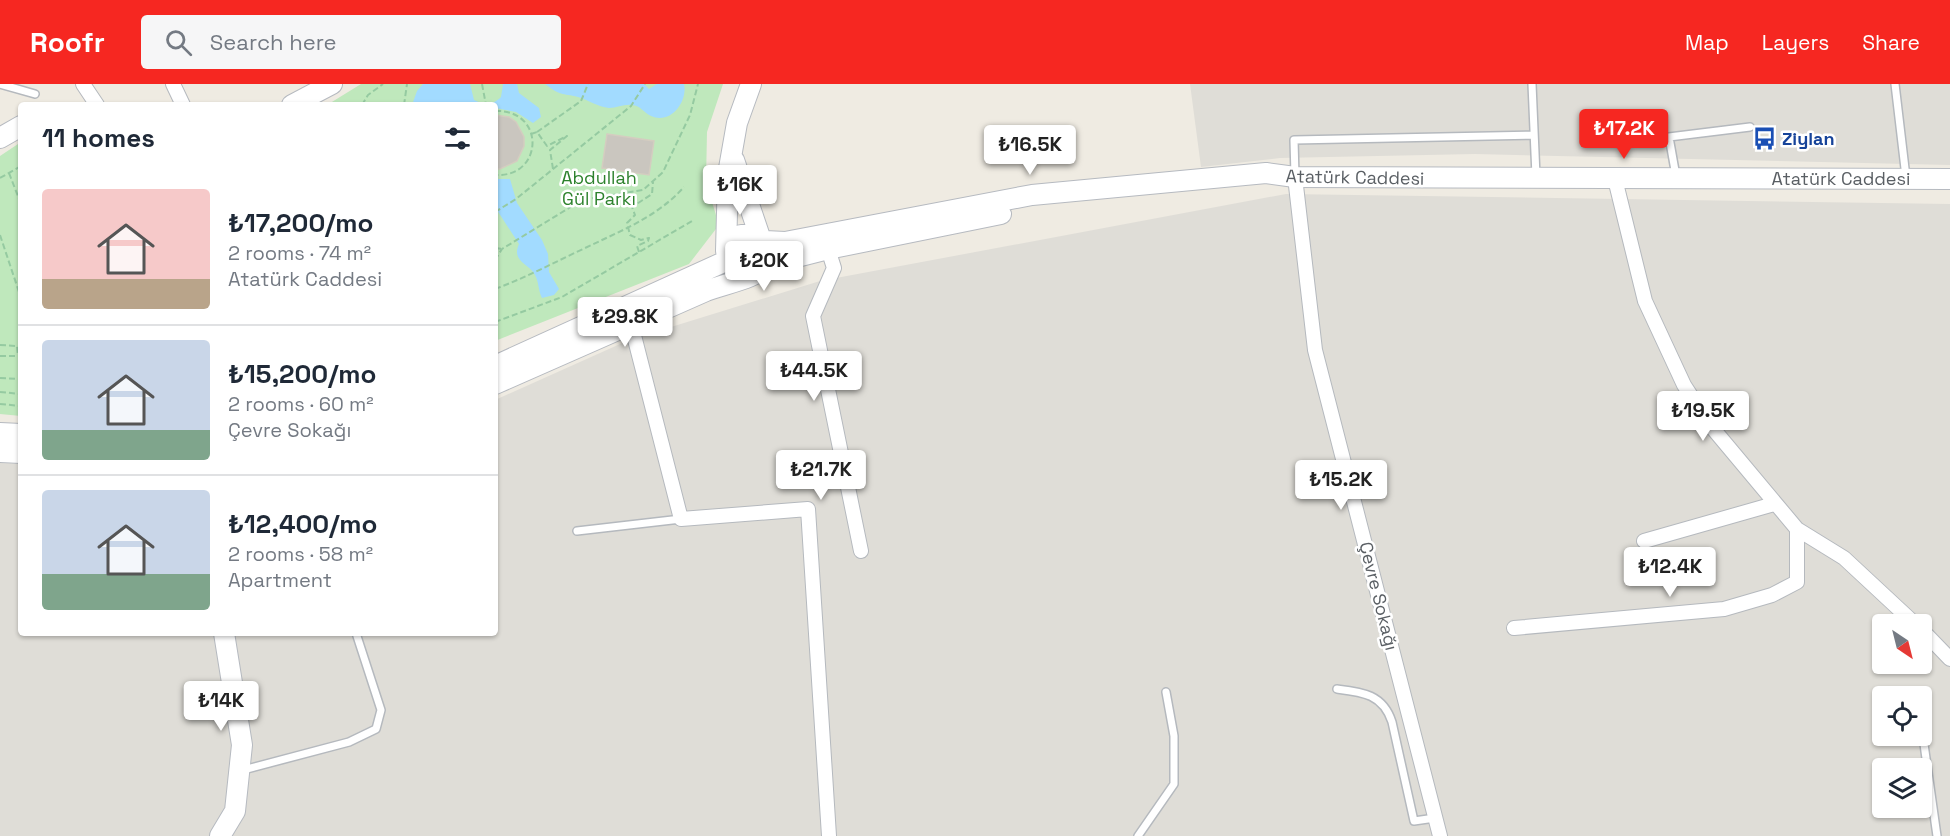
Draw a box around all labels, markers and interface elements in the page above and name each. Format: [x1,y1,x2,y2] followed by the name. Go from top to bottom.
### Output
[141,15,561,69] search box
[30,24,105,60] text: Roofr
[162,26,195,59] icon: search
[210,28,337,56] text: Search here
[1685,29,1729,56] text: Map
[1762,29,1829,56] text: Layers
[1862,29,1920,56] text: Share
[1575,109,1673,160] pin: ₺17.2K
[1593,115,1655,141] text: ₺17.2K
[42,121,155,155] text: 11 homes
[441,122,474,155] icon: filters
[981,125,1079,176] pin: ₺16.5K
[1751,125,1777,151] bus stop icon: Ziylan
[1782,127,1835,150] place label: Ziylan
[998,131,1062,157] text: ₺16.5K
[1285,164,1425,190] street label: Atatürk Caddesi
[704,165,776,216] pin: ₺16K
[561,166,637,210] park label: Abdullah Gül Parkı
[1772,167,1910,190] street label: Atatürk Caddesi
[717,171,763,197] text: ₺16K
[228,206,373,240] text: ₺17,200/mo
[90,213,162,285] icon: home
[228,240,371,266] text: 2 rooms · 74 m²
[728,241,800,292] pin: ₺20K
[739,247,789,273] text: ₺20K
[228,266,382,292] text: Atatürk Caddesi
[576,297,674,348] pin: ₺29.8K
[592,303,658,329] text: ₺29.8K
[765,351,863,402] pin: ₺44.5K
[228,357,376,391] text: ₺15,200/mo
[780,357,848,383] text: ₺44.5K
[90,364,162,436] icon: home
[228,391,374,417] text: 2 rooms · 60 m²
[1654,391,1752,442] pin: ₺19.5K
[1671,397,1735,423] text: ₺19.5K
[228,417,351,443] text: Çevre Sokağı
[772,450,870,501] pin: ₺21.7K
[790,456,852,482] text: ₺21.7K
[1292,460,1390,511] pin: ₺15.2K
[1309,466,1373,492] text: ₺15.2K
[228,507,377,541] text: ₺12,400/mo
[90,514,162,586] icon: home
[1354,539,1404,653] street label: Çevre Sokağı
[228,541,373,567] text: 2 rooms · 58 m²
[1621,547,1719,598] pin: ₺12.4K
[1638,553,1702,579] text: ₺12.4K
[228,567,332,593] text: Apartment
[1872,614,1932,674] north arrow
[1872,614,1932,818] map controls
[185,681,257,732] pin: ₺14K
[1872,686,1932,746] button: locate
[198,687,244,713] text: ₺14K
[1872,758,1932,818] button: layers

